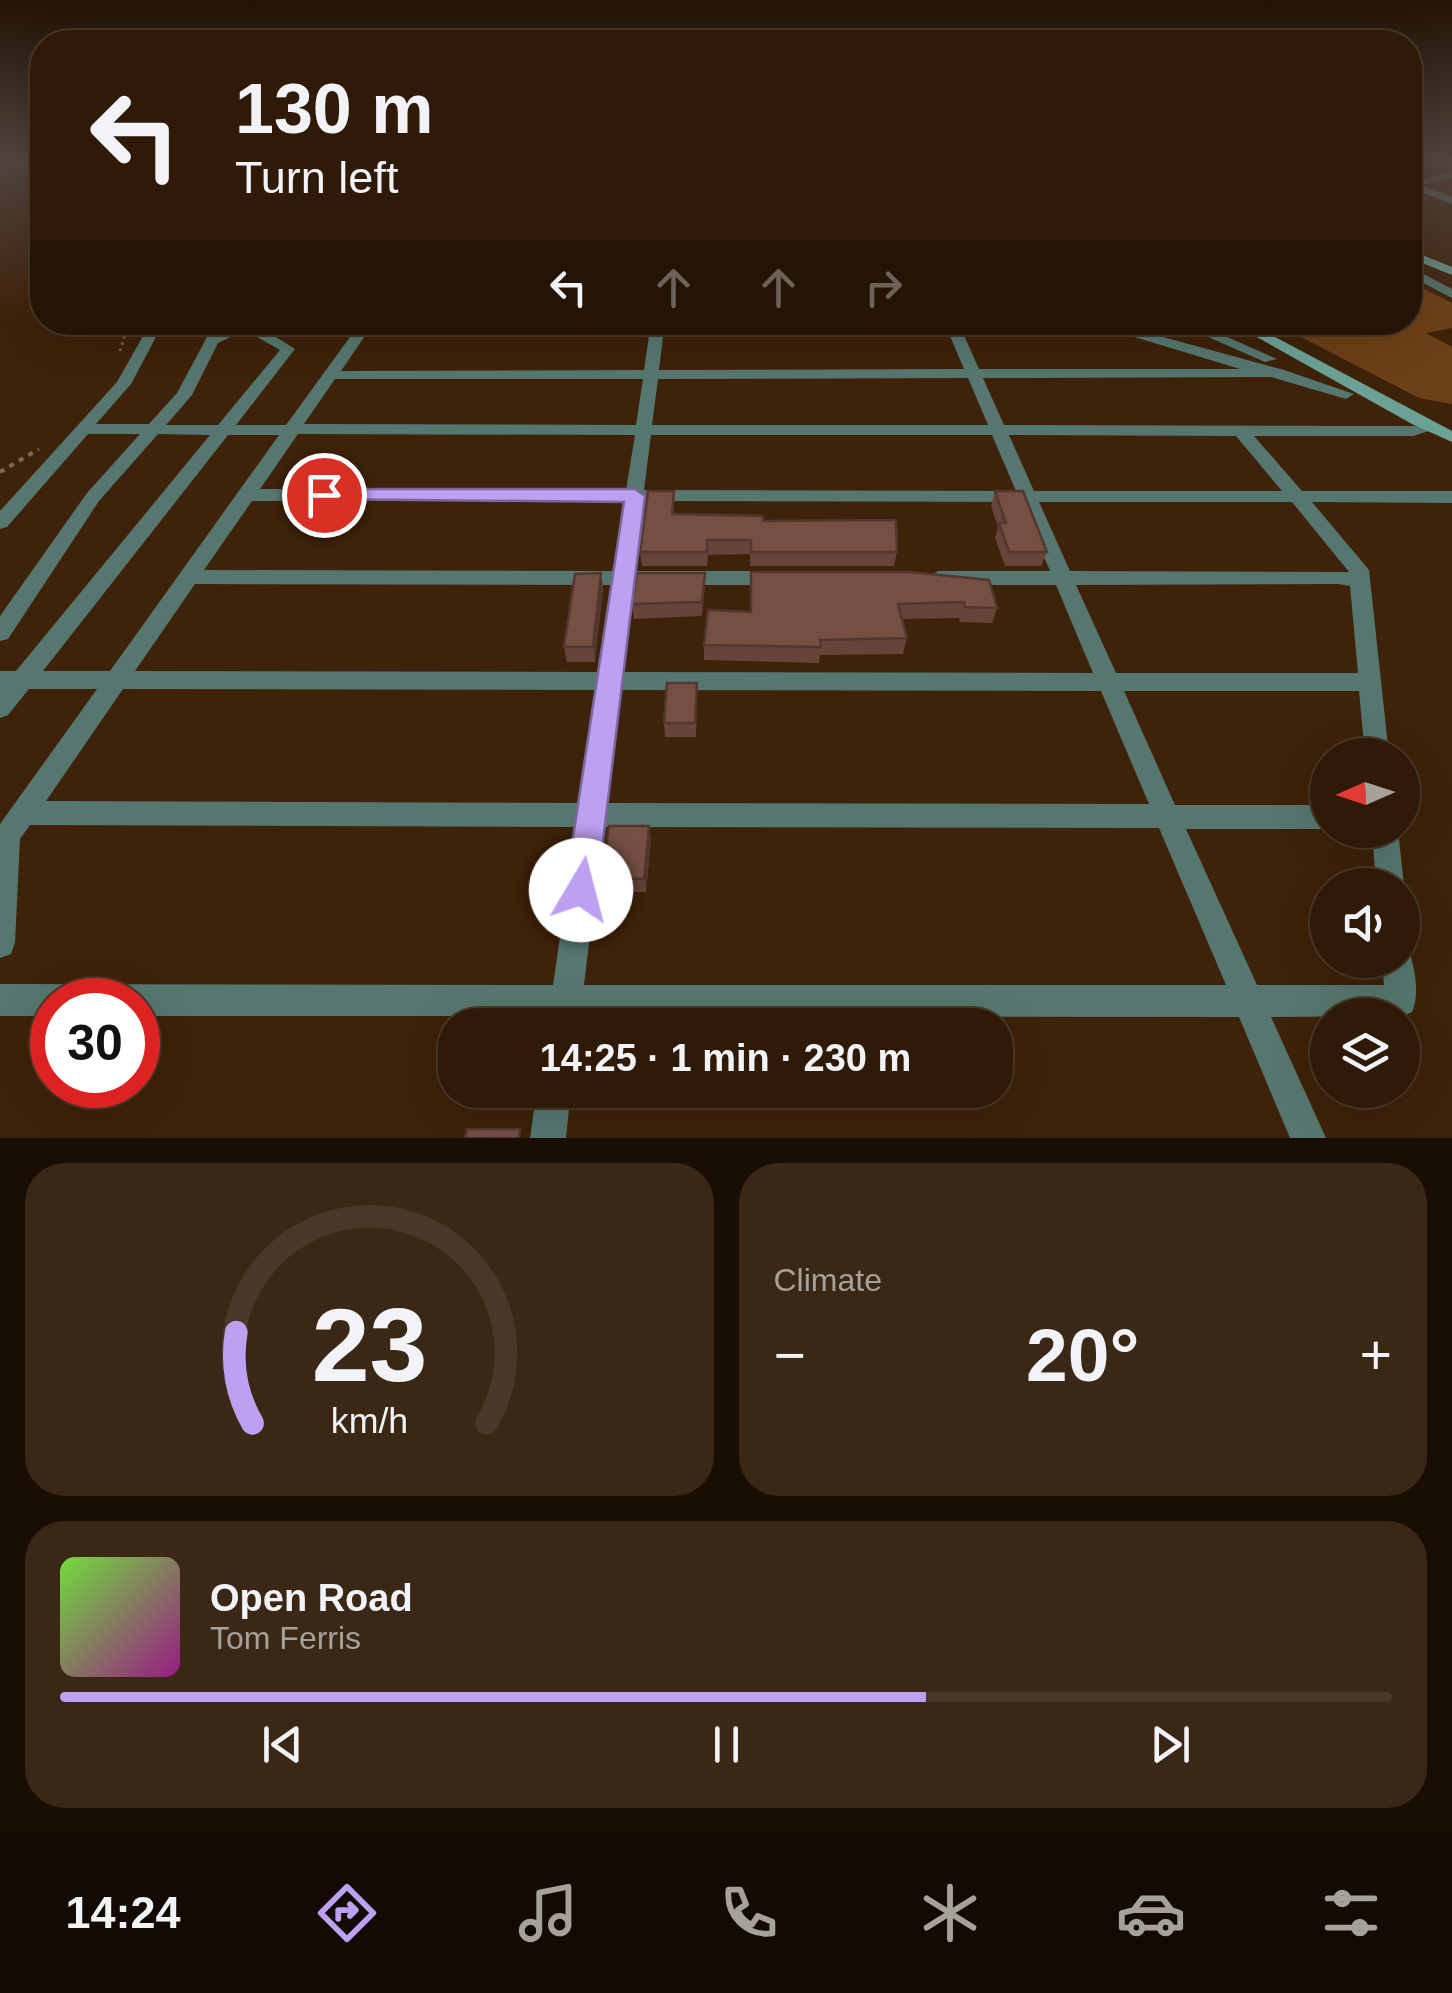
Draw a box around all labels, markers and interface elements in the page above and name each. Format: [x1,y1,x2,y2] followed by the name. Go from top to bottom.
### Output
[70,70,200,200] icon: left
[235,70,433,148] text: 130 m
[235,152,398,203] text: Turn left
[541,260,596,315] icon: left
[646,260,701,315] icon: ahead
[751,260,806,315] icon: ahead
[856,260,911,315] icon: right
[282,453,367,538] pin
[297,468,352,523] icon: arrive
[1310,738,1420,848] north arrow
[1310,738,1420,1108] map controls
[529,838,633,942] position arrow
[1310,868,1420,978] button: sound
[30,978,160,1108] speed limit sign: 30
[1310,998,1420,1108] button: layers
[540,1037,911,1079] text: 14:25 · 1 min · 230 m
[774,1262,882,1298] text: Climate
[311,1287,427,1403] text: 23
[1026,1313,1139,1397] text: 20°
[774,1324,806,1386] text: −
[1360,1324,1392,1386] text: +
[331,1401,408,1441] text: km/h
[210,1577,413,1619] text: Open Road
[210,1620,361,1656] text: Tom Ferris
[255,1717,310,1772] icon: previous
[699,1717,754,1772] icon: pause
[1143,1717,1198,1772] icon: next
[312,1878,382,1948] icon: directions
[513,1878,583,1948] icon: music
[714,1878,784,1948] icon: phone
[915,1878,985,1948] icon: climate
[1116,1878,1186,1948] icon: car
[1316,1878,1386,1948] icon: filters
[65,1887,181,1938] text: 14:24

